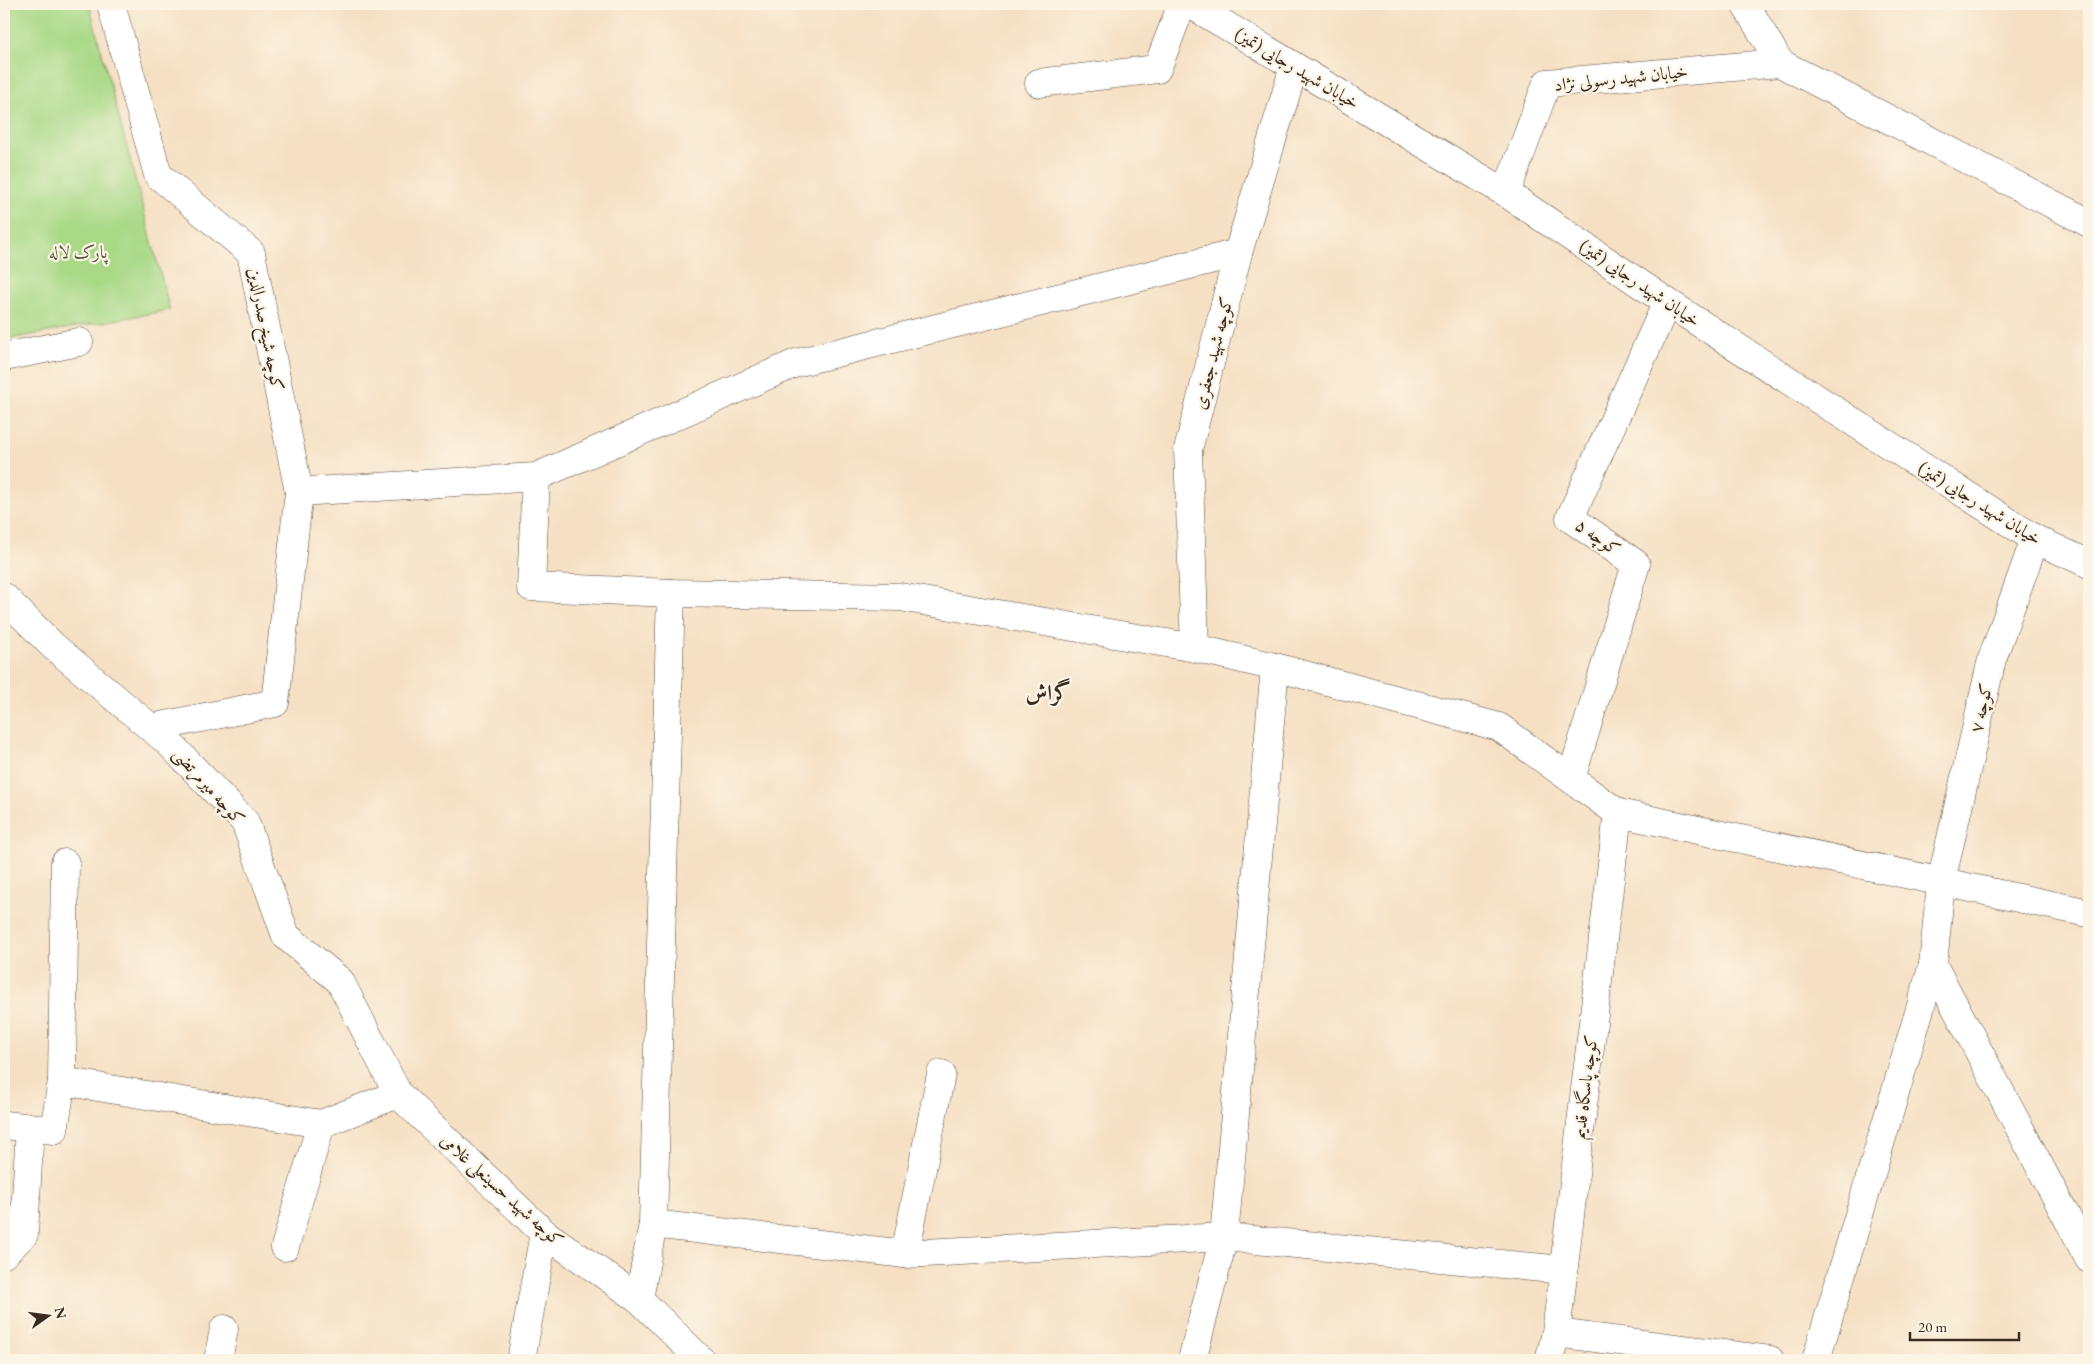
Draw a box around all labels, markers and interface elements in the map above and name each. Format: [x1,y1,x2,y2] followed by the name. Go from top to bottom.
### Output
[1230,21,1364,115] street label: خیابان شهید رجایی (تمیز)
[1553,59,1689,97] street label: خیابان شهید رسولی نژاد
[1575,234,1705,332] street label: خیابان شهید رجایی (تمیز)
[49,240,109,265] park label: پارک لاله
[238,265,290,394] street label: کوچه شیخ صدرالدین
[1187,294,1240,412] street label: کوچه شهید جعفری
[1914,456,2046,550] street label: خیابان شهید رجایی (تمیز)
[1570,513,1625,562] street label: کوچه ۵
[1025,678,1071,707] district label: گراش
[1964,681,1999,735] street label: کوچه ۷
[167,742,250,831] street label: کوچه میرمرتضی
[1567,1034,1607,1141] street label: کوچه پاسگاه قدیم
[434,1128,569,1253] street label: کوچه شهید حسینعلی غلامی
[22,1292,72,1342] north arrow
[51,1305,71,1321] text: N
[1910,1309,2019,1341] scale bar
[1918,1317,1947,1336] text: 20 m

